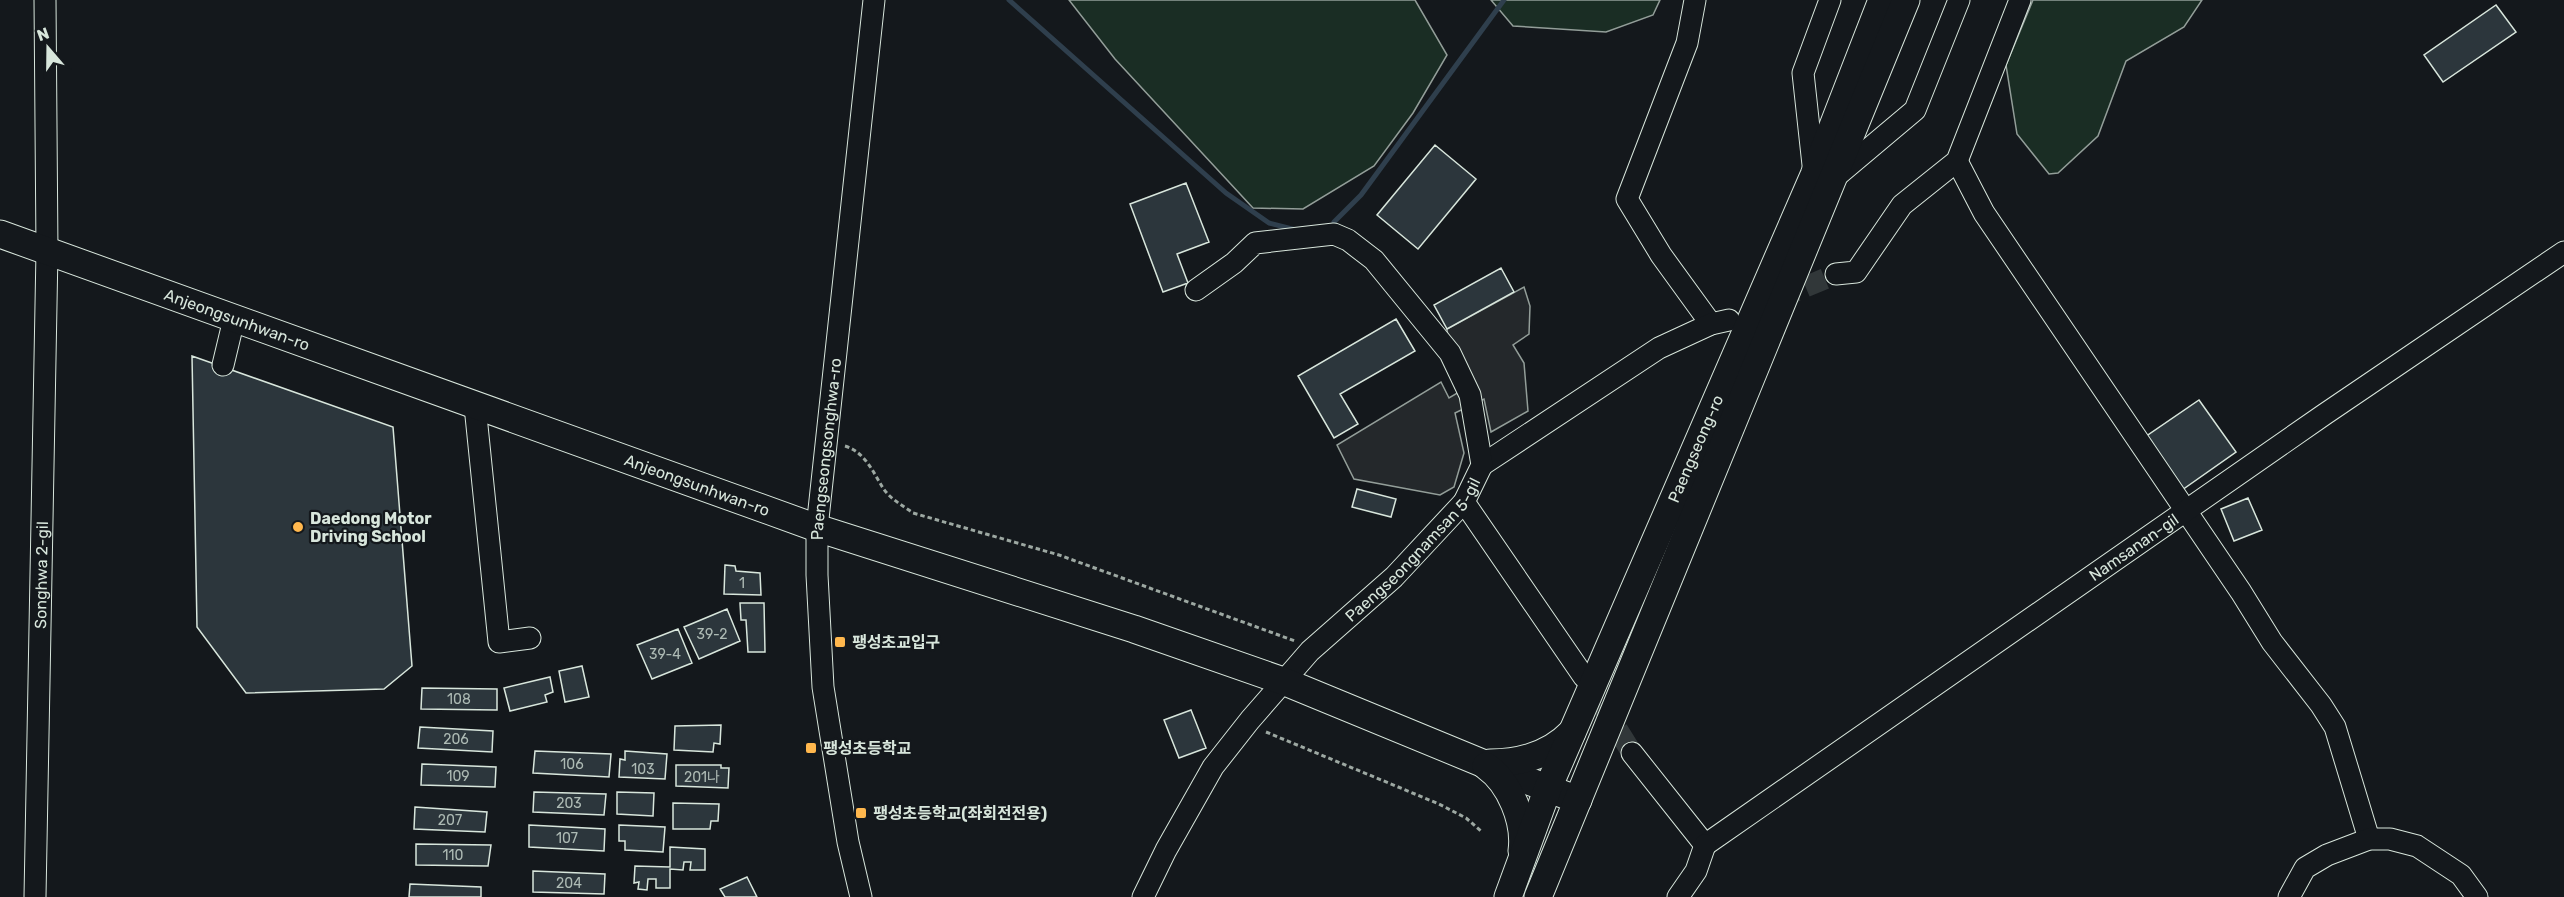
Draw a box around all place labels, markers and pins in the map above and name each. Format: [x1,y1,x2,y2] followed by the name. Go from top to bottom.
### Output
[310,509,432,546] place label: Daedong Motor Driving School
[291,520,305,534] marker: Daedong Motor Driving School
[852,633,940,652] place label: 팽성초교입구
[833,635,847,649] marker: 팽성초교입구
[823,739,912,758] place label: 팽성초등학교
[804,741,818,755] marker: 팽성초등학교
[873,804,1047,823] place label: 팽성초등학교(좌회전전용)
[854,806,868,820] marker: 팽성초등학교(좌회전전용)

